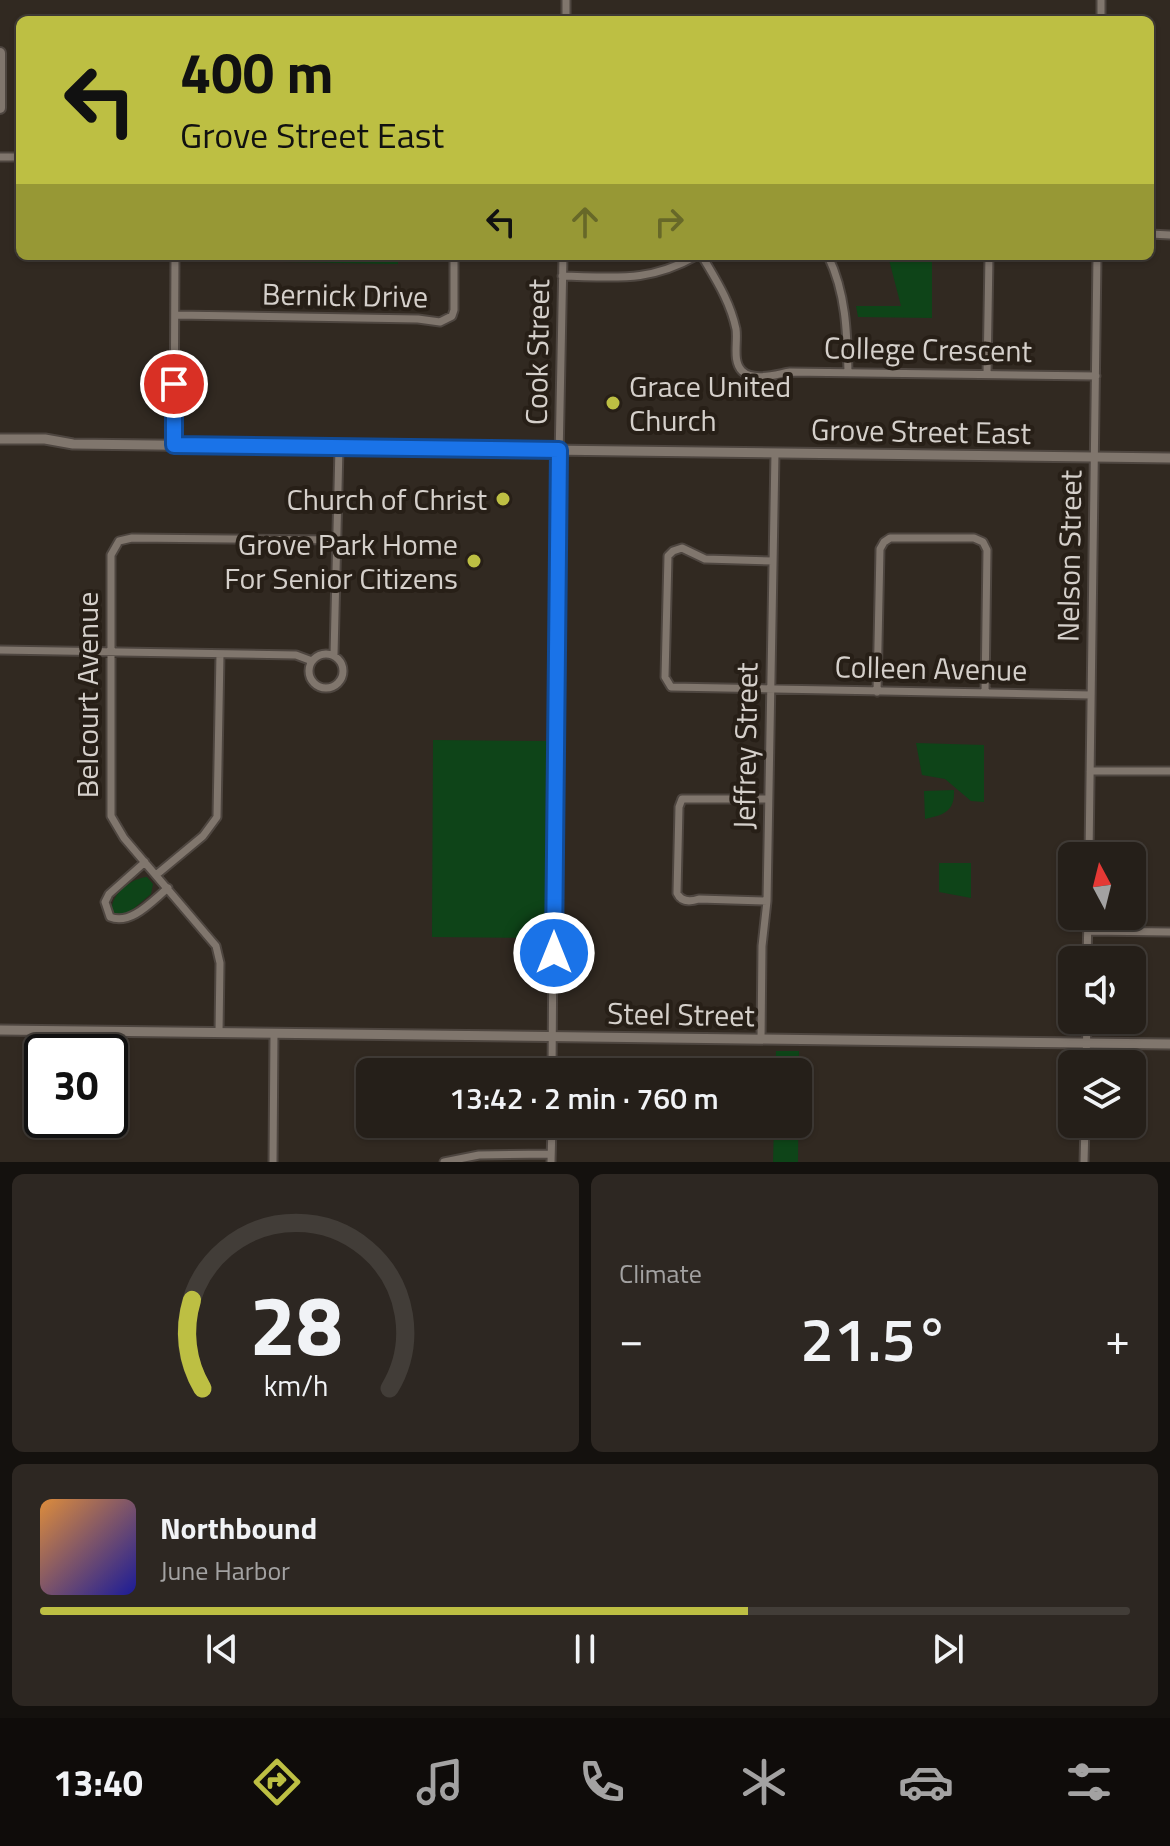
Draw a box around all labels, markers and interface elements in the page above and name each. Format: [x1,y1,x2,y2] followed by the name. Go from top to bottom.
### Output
[180,30,333,115] text: 400 m
[48,48,152,152] icon: left
[180,107,444,162] text: Grove Street East
[479,200,523,244] icon: left
[563,200,607,244] icon: ahead
[647,200,691,244] icon: right
[261,271,429,319] street label: Bernick Drive
[513,278,561,425] street label: Cook Street
[824,324,1033,374] street label: College Crescent
[140,350,208,418] pin
[152,362,196,406] icon: arrive
[629,363,791,443] place label: Grace United Church
[604,394,622,412] marker: Grace United Church
[811,406,1032,456] street label: Grove Street East
[1045,469,1094,642] street label: Nelson Street
[287,476,487,522] place label: Church of Christ
[494,490,512,508] marker: Church of Christ
[224,521,458,601] place label: Grove Park Home For Senior Citizens
[465,552,483,570] marker: Grove Park Home For Senior Citizens
[64,592,110,798] street label: Belcourt Avenue
[834,643,1028,693] street label: Colleen Avenue
[721,662,769,830] street label: Jeffrey Street
[1058,842,1146,930] north arrow
[1058,842,1146,1138] map controls
[512,911,596,995] position arrow
[1058,946,1146,1034] button: sound
[607,990,756,1038] street label: Steel Street
[24,1034,128,1138] speed limit sign: 30
[1058,1050,1146,1138] button: layers
[449,1075,719,1121] text: 13:42 · 2 min · 760 m
[619,1254,702,1293] text: Climate
[249,1261,342,1387] text: 28
[800,1293,949,1384] text: 21.5°
[619,1305,644,1372] text: −
[1105,1305,1130,1372] text: +
[263,1364,328,1407] text: km/h
[160,1505,317,1551] text: Northbound
[160,1551,290,1590] text: June Harbor
[200,1627,244,1671] icon: previous
[563,1627,607,1671] icon: pause
[926,1627,970,1671] icon: next
[249,1754,305,1810] icon: directions
[412,1754,468,1810] icon: music
[574,1754,630,1810] icon: phone
[736,1754,792,1810] icon: climate
[898,1754,954,1810] icon: car
[1061,1754,1117,1810] icon: filters
[53,1755,143,1810] text: 13:40

